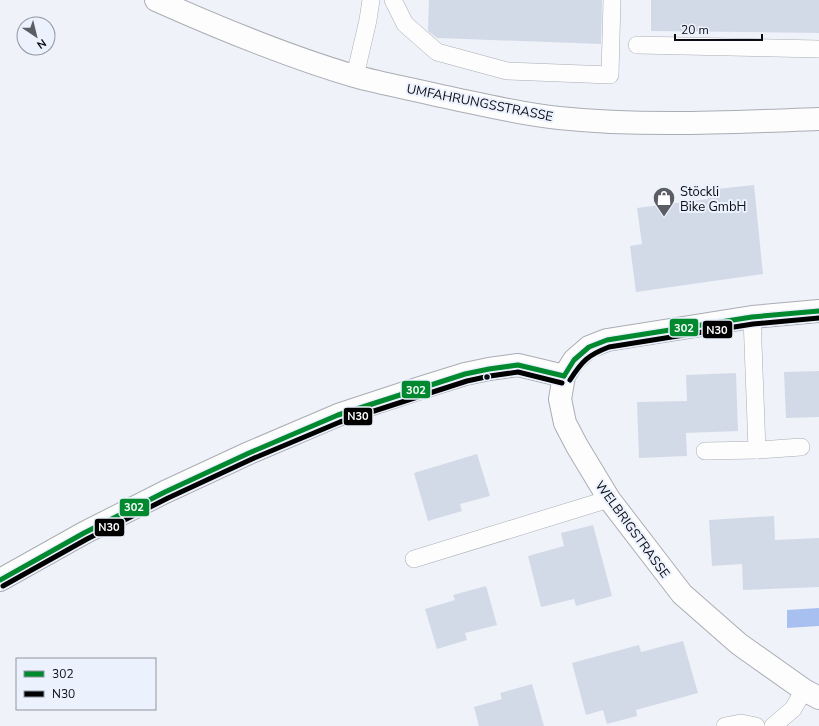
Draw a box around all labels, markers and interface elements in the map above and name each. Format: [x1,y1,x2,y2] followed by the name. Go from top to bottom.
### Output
[16,16,56,56] north arrow
[675,16,762,42] scale bar
[681,22,709,38] text: 20 m
[34,35,49,52] text: N
[405,80,555,126] street label: UMFAHRUNGSSTRASSE
[680,183,746,216] place label: Stöckli Bike GmbH
[651,185,677,218] shop icon: Stöckli Bike GmbH
[669,318,699,337] line badge: 302
[702,320,733,339] line badge: N30
[674,321,694,336] text: 302
[706,323,728,338] text: N30
[482,372,492,382] unlabelled marker
[401,380,431,399] line badge: 302
[406,383,426,398] text: 302
[343,407,373,426] line badge: N30
[347,409,369,424] text: N30
[591,477,674,582] street label: WELBRIGSTRASSE
[119,498,150,517] line badge: 302
[124,500,144,515] text: 302
[94,518,125,537] line badge: N30
[98,520,120,535] text: N30
[16,658,156,710] legend
[52,666,74,682] text: 302
[52,686,75,702] text: N30

